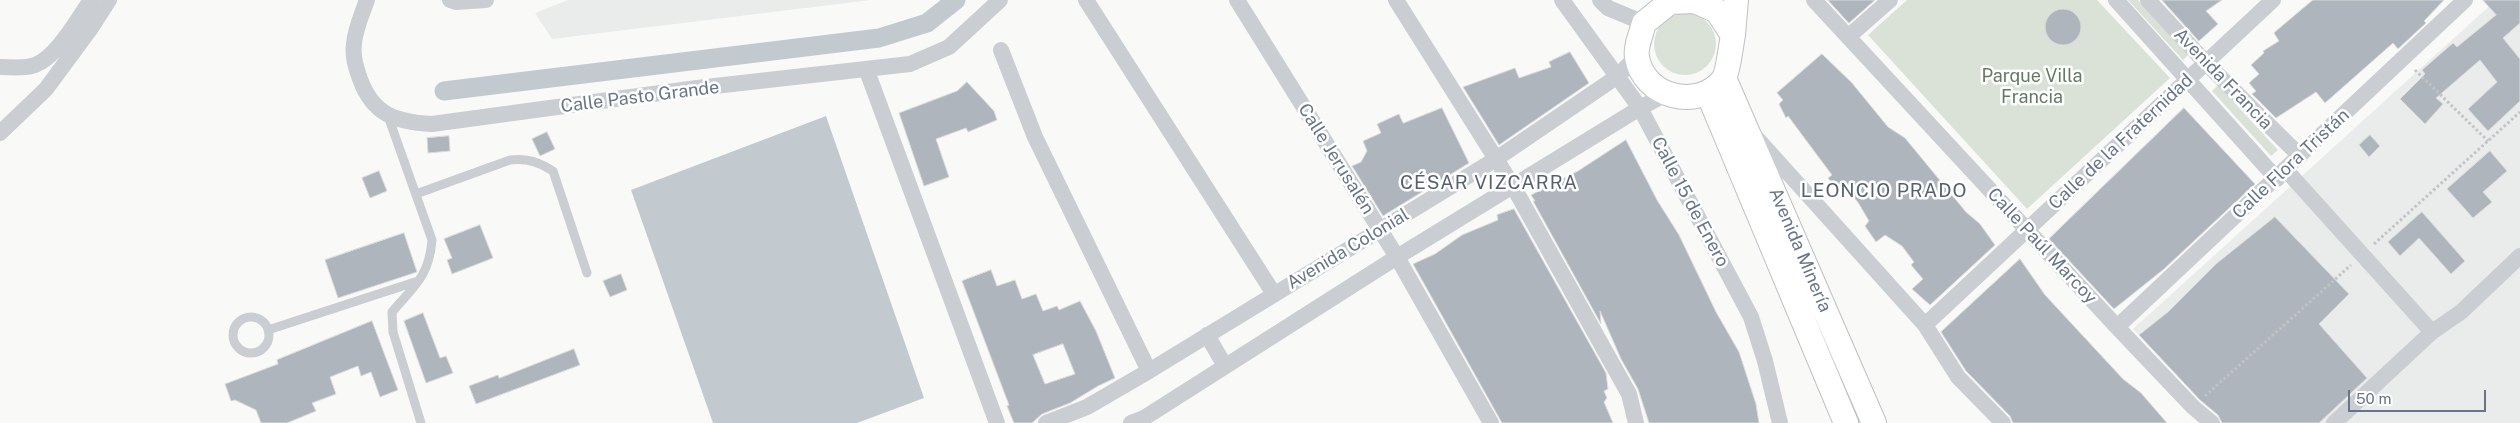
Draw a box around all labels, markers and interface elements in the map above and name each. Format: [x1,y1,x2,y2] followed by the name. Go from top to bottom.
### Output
[2169,24,2277,134] street label: Avenida Francia
[1981,65,2083,108] park label: Parque Villa Francia
[2044,70,2198,214] street label: Calle de la Fraternidad
[560,77,720,117] street label: Calle Pasto Grande
[1293,100,1379,218] street label: Calle Jerusalén
[2228,104,2354,224] street label: Calle Flora Tristán
[1647,133,1733,271] street label: Calle 15 de Enero
[1398,172,1580,194] district label: CÉSAR VIZCARRA
[1799,180,1969,202] district label: LEONCIO PRADO
[1983,184,2101,308] street label: Calle Paúl Marcoy
[1764,185,1836,315] street label: Avenida Minería
[1283,204,1413,294] street label: Avenida Colonial
[2350,380,2488,412] scale bar
[2356,390,2391,407] text: 50 m

